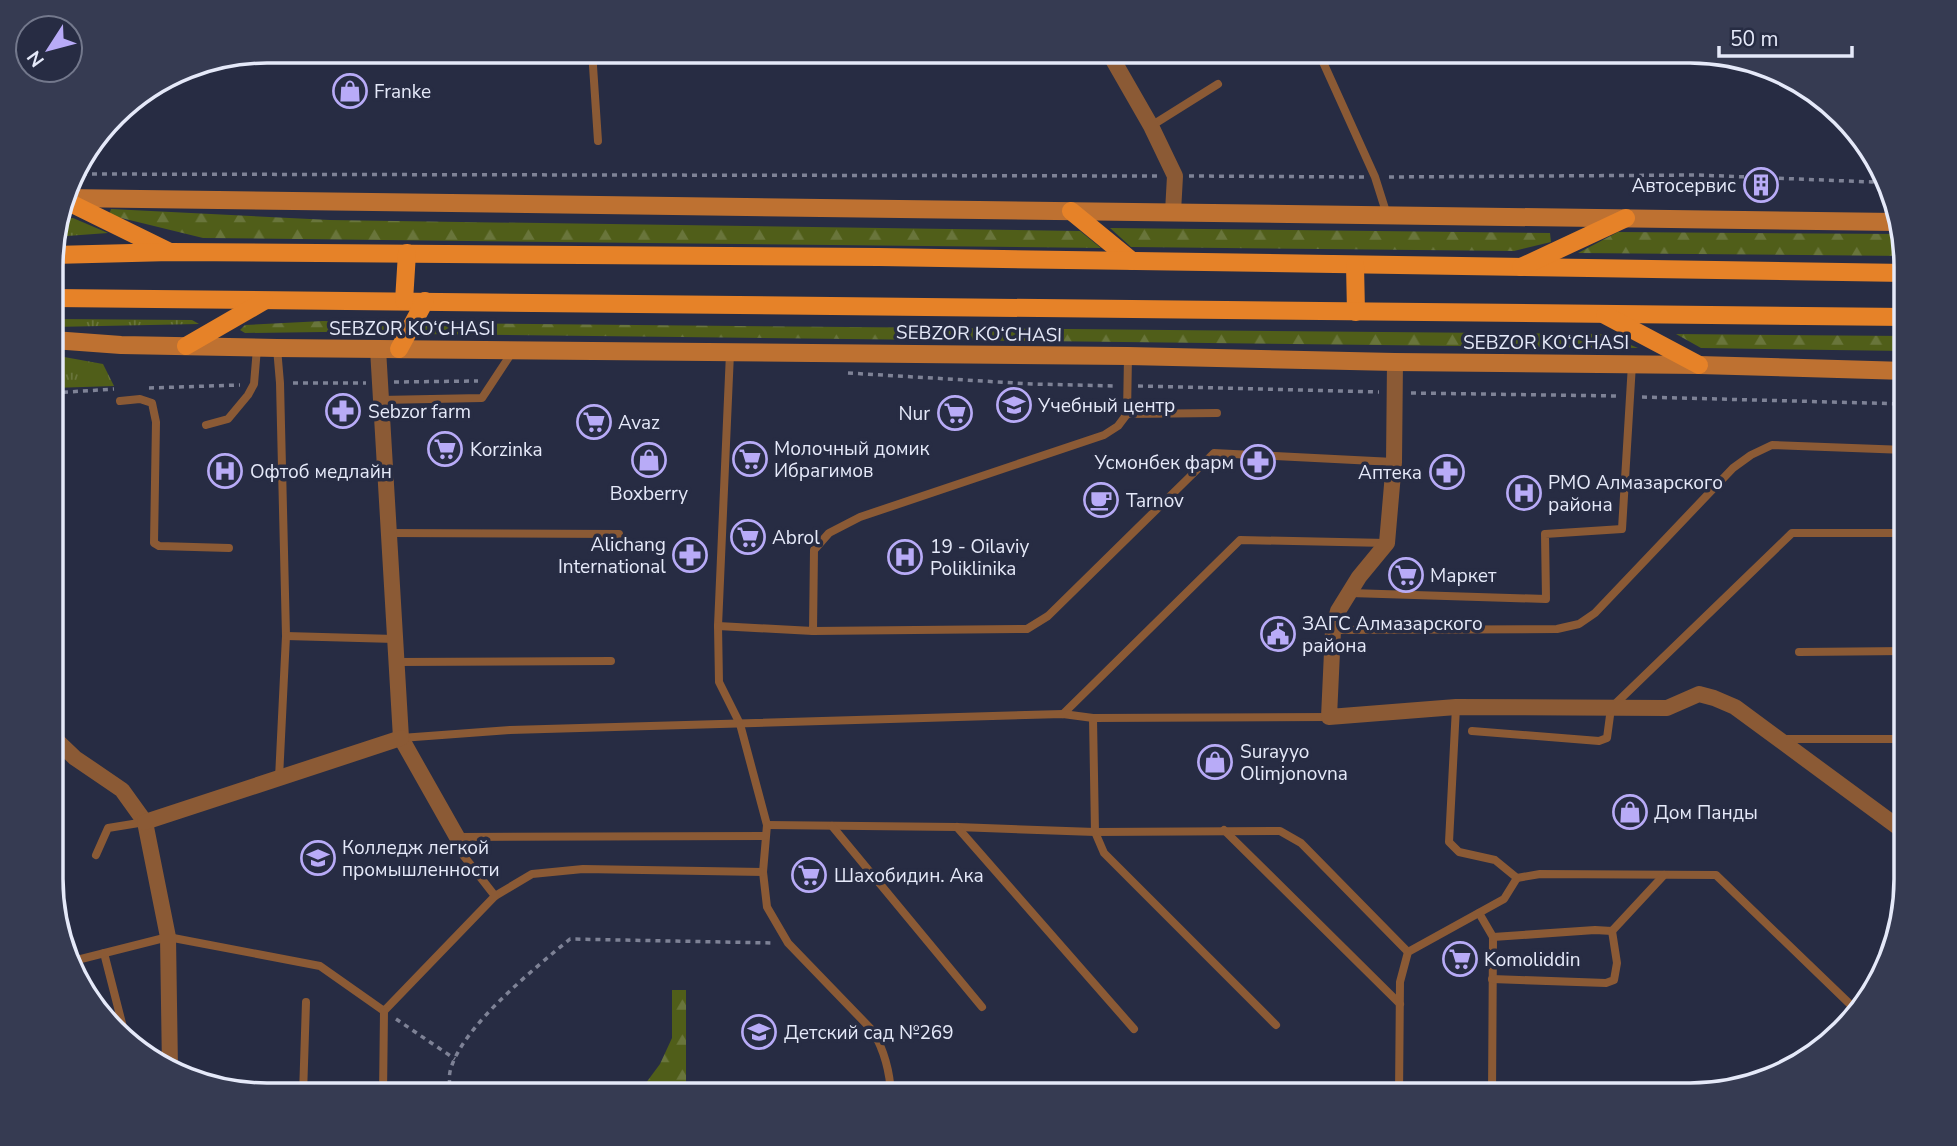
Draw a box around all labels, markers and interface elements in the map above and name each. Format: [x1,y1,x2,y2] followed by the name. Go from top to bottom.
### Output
[14,14,84,84] north arrow
[1719,14,1852,58] scale bar
[1730,25,1779,53] text: 50 m
[21,45,51,72] text: N
[331,72,369,110] shop icon: Franke
[374,79,431,105] place label: Franke
[1742,166,1780,204] building icon: Автосервис
[1631,173,1736,199] place label: Автосервис
[329,316,495,342] street label: SEBZOR KO‘CHASI
[896,320,1062,348] street label: SEBZOR KO‘CHASI
[1463,330,1629,356] street label: SEBZOR KO‘CHASI
[995,386,1033,424] school or university icon: Учебный центр
[324,392,362,430] pharmacy icon: Sebzor farm
[1037,393,1175,419] place label: Учебный центр
[936,394,974,432] supermarket icon: Nur
[368,399,471,425] place label: Sebzor farm
[898,401,930,427] place label: Nur
[575,403,613,441] supermarket icon: Avaz
[618,410,660,436] place label: Avaz
[426,430,464,468] supermarket icon: Korzinka
[774,436,930,484] place label: Молочный домик Ибрагимов
[470,437,543,463] place label: Korzinka
[731,440,769,478] supermarket icon: Молочный домик Ибрагимов
[630,441,668,479] shop icon: Boxberry
[1239,443,1277,481] pharmacy icon: Усмонбек фарм
[1093,450,1234,476] place label: Усмонбек фарм
[206,452,244,490] hospital icon: Офтоб медлайн
[1428,453,1466,491] pharmacy icon: Аптека
[250,459,392,485] place label: Офтоб медлайн
[1358,460,1422,486] place label: Аптека
[1548,470,1723,518] place label: РМО Алмазарского района
[1505,474,1543,512] hospital icon: РМО Алмазарского района
[610,481,688,507] place label: Boxberry
[1082,481,1120,519] cafe icon: Tarnov
[1126,488,1184,514] place label: Tarnov
[729,518,767,556] supermarket icon: Abrol
[772,525,820,551] place label: Abrol
[558,532,666,580] place label: Alichang International
[930,534,1029,582] place label: 19 - Oilaviy Poliklinika
[671,536,709,574] pharmacy icon: Alichang International
[886,538,924,576] hospital icon: 19 - Oilaviy Poliklinika
[1387,556,1425,594] supermarket icon: Маркет
[1430,563,1497,589] place label: Маркет
[1302,611,1483,659] place label: ЗАГС Алмазарского района
[1259,615,1297,653] public building icon: ЗАГС Алмазарского района
[1240,739,1348,787] place label: Surayyo Olimjonovna
[1196,743,1234,781] shop icon: Surayyo Olimjonovna
[1611,793,1649,831] shop icon: Дом Панды
[1654,800,1758,826] place label: Дом Панды
[342,835,499,883] place label: Колледж легкой промышленности
[299,839,337,877] school or university icon: Колледж легкой промышленности
[790,856,828,894] supermarket icon: Шахобидин. Ака
[834,863,984,889] place label: Шахобидин. Ака
[1441,940,1479,978] supermarket icon: Komoliddin
[1484,947,1580,973] place label: Komoliddin
[740,1013,778,1051] school or university icon: Детский сад №269
[784,1020,954,1046] place label: Детский сад №269

